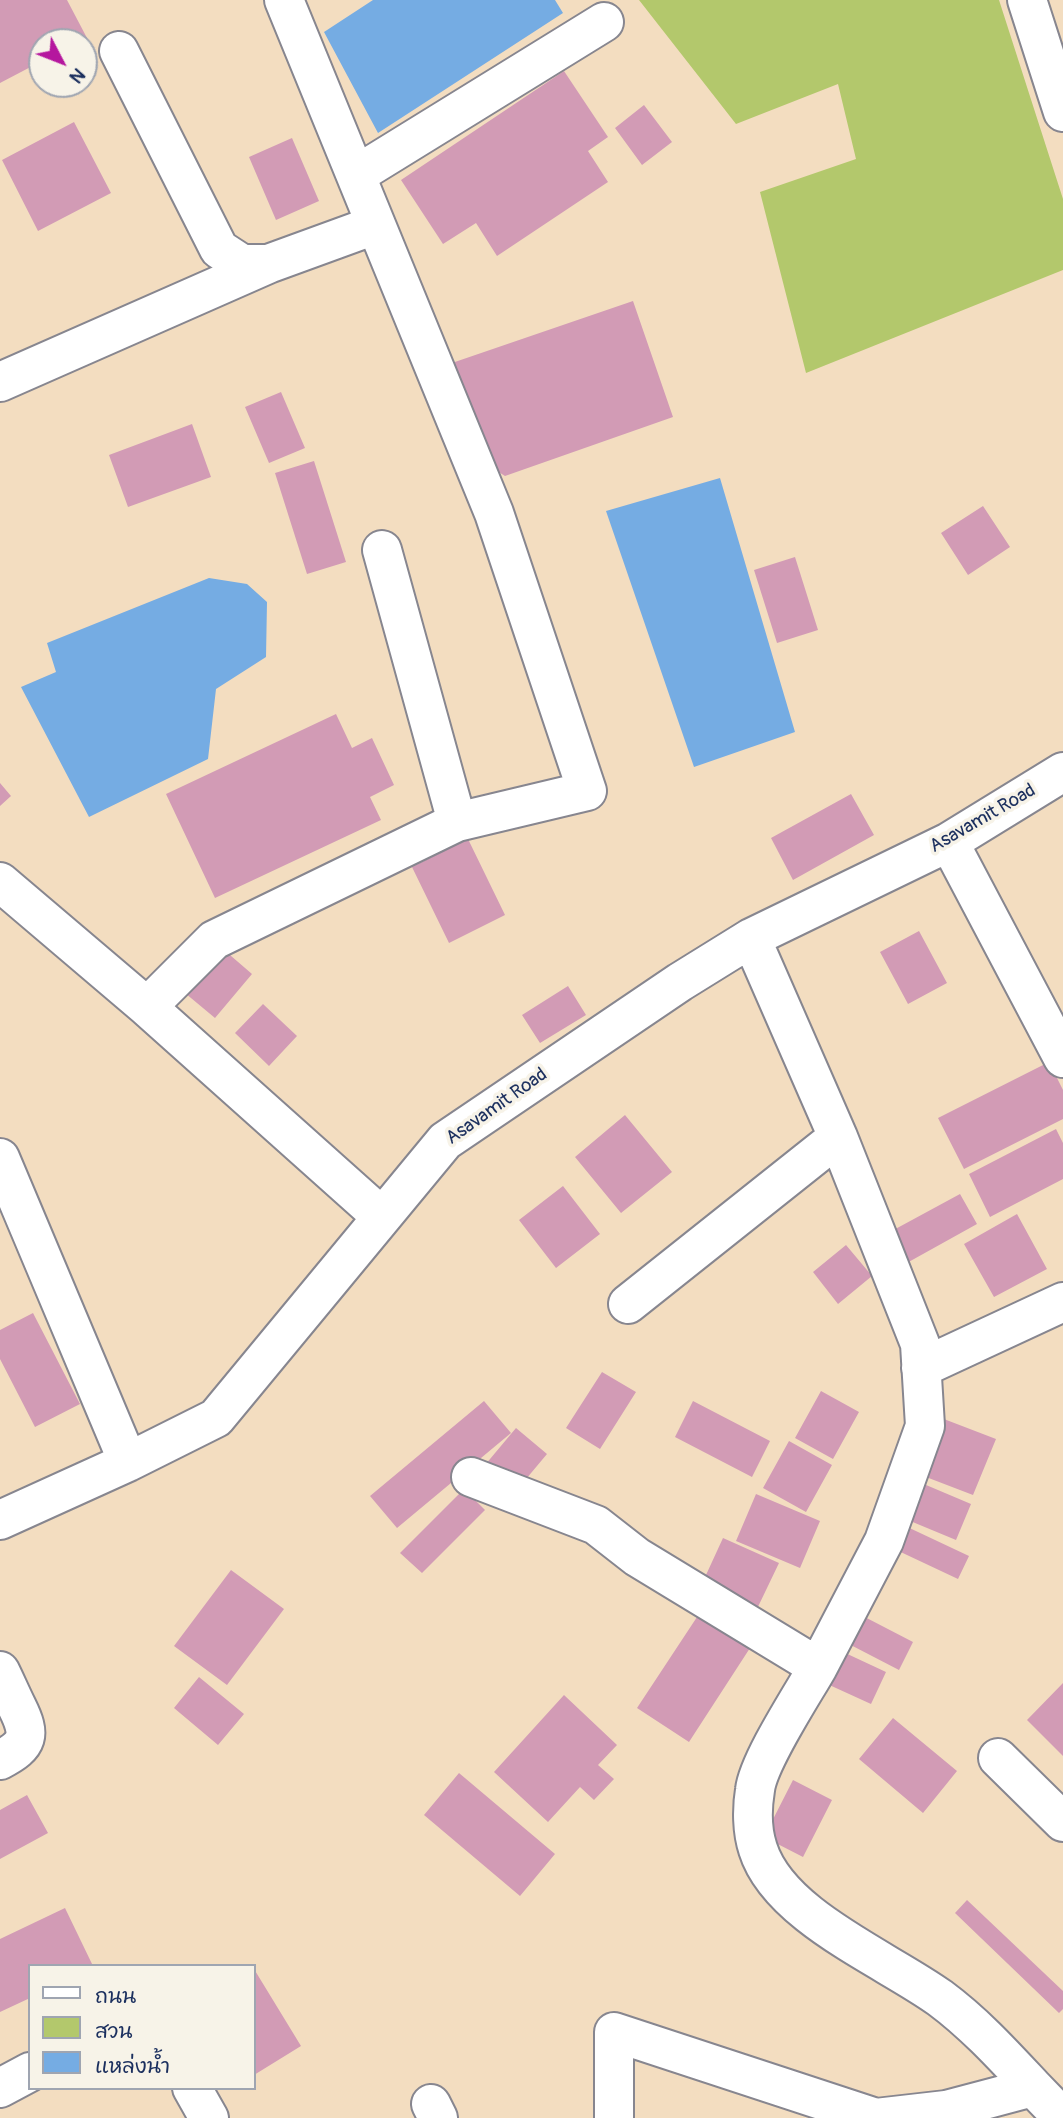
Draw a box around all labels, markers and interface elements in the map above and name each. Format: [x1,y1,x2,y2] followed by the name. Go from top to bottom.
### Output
[28,28,98,98] north arrow
[64,63,90,89] text: N
[926,780,1040,858] street label: Asavamit Road
[442,1064,552,1150] street label: Asavamit Road
[28,1964,256,2090] legend
[95,1983,136,2010] text: ถนน
[95,2018,132,2045] text: สวน
[95,2053,170,2080] text: แหล่งน้ำ

